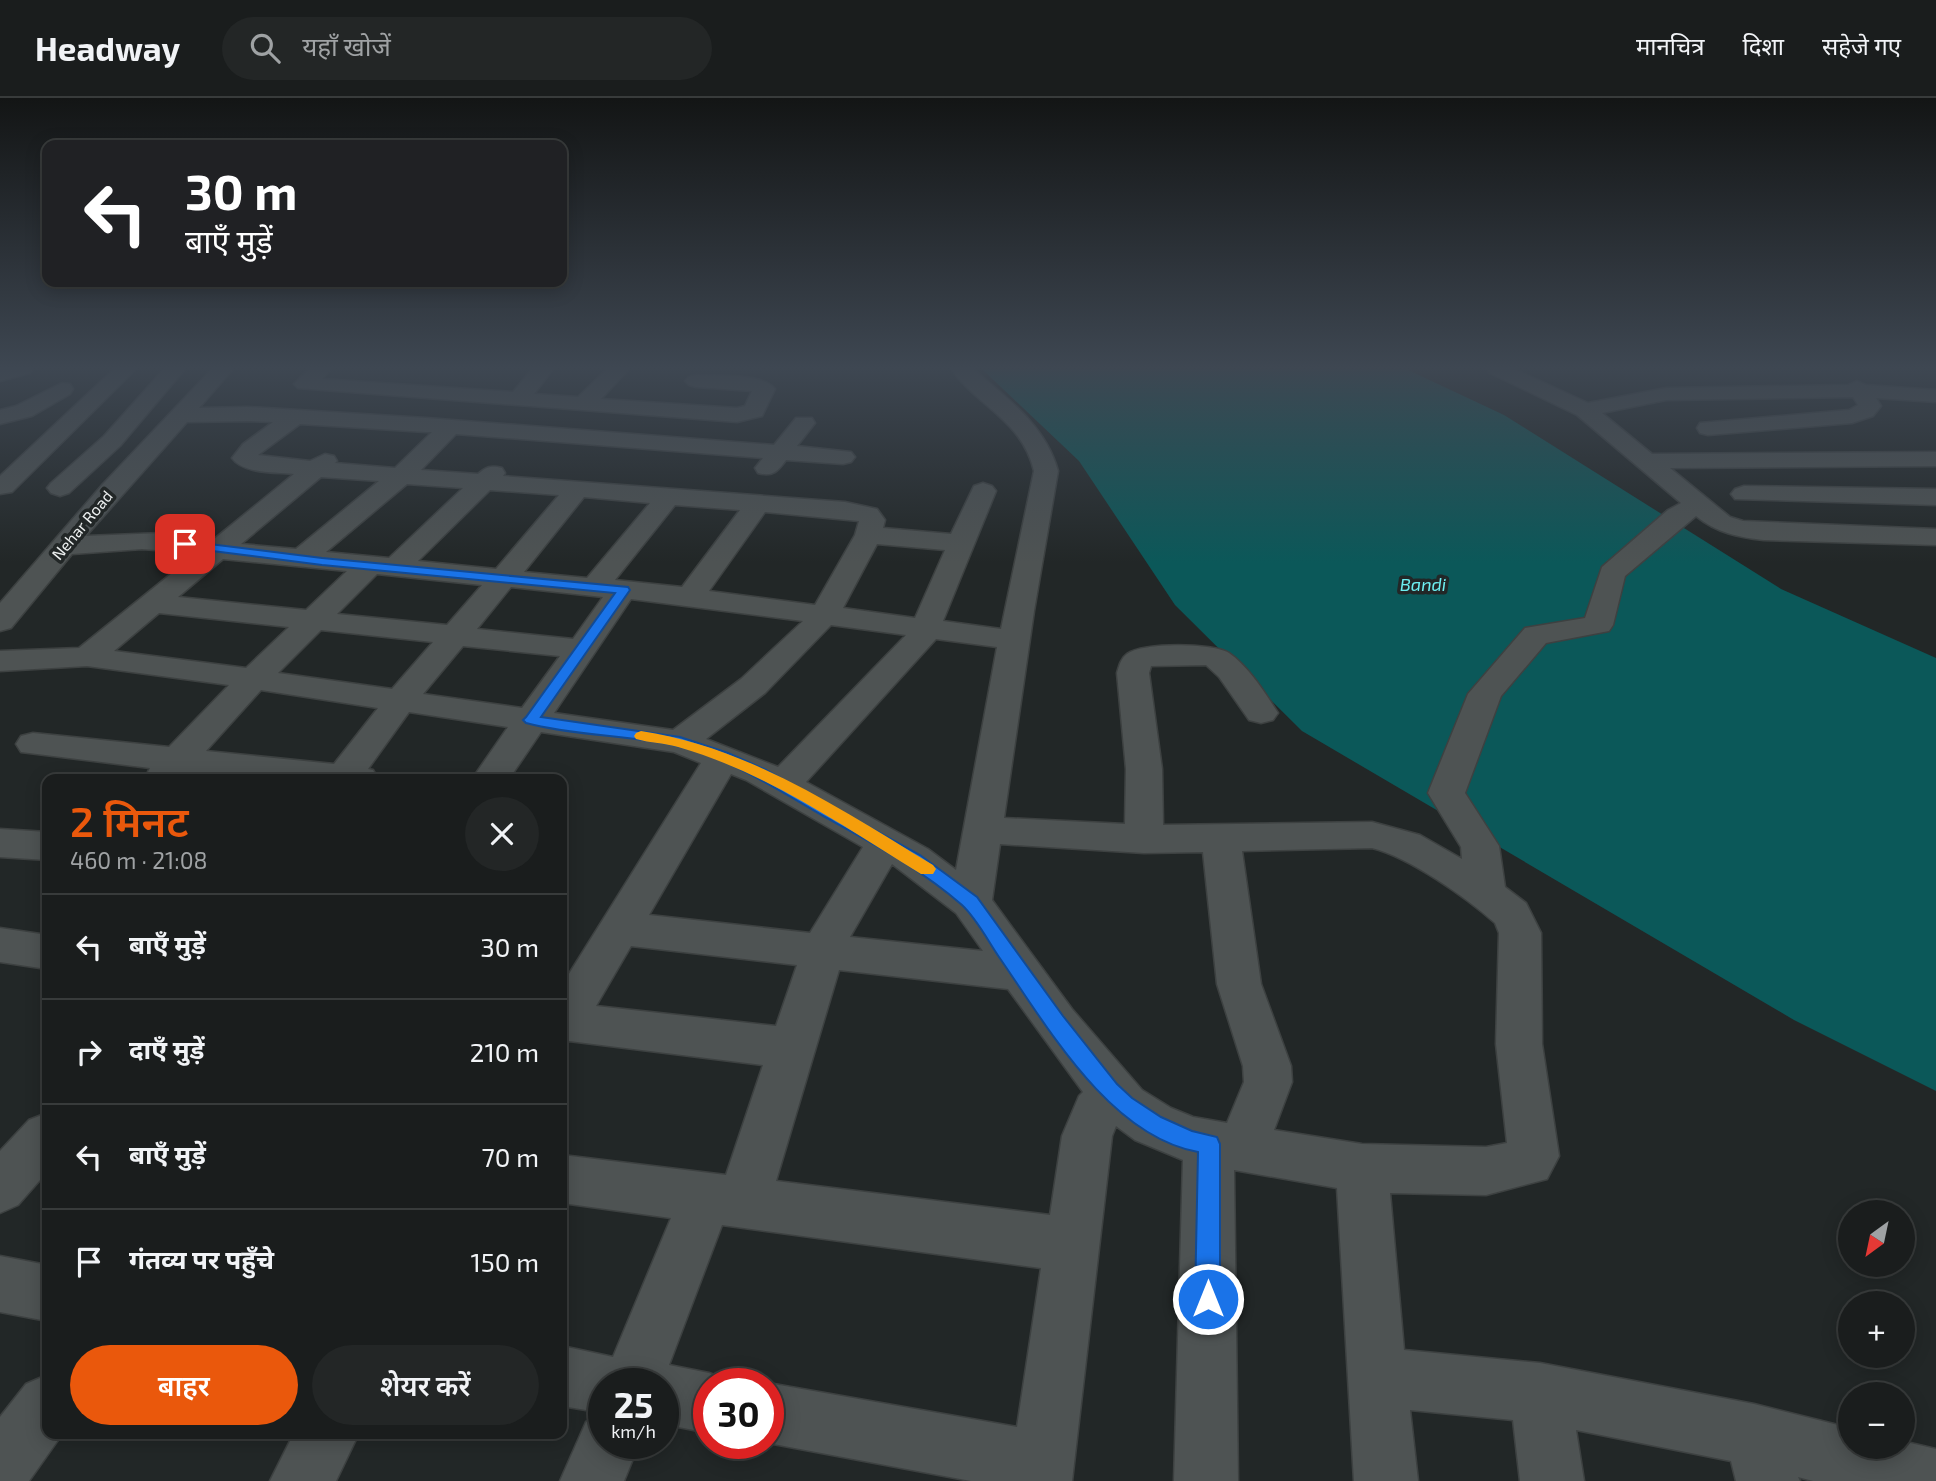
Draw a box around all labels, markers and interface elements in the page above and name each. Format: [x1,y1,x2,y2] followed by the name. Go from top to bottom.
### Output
[222,17,712,80] search box
[35,28,180,68] text: Headway
[246,29,284,67] icon: search
[302,30,391,61] text: यहाँ खोजें
[1636,31,1705,60] text: मानचित्र
[1743,31,1784,60] text: दिशा
[1822,31,1901,60] text: सहेजे गए
[185,161,297,220] text: 30 m
[70,168,161,259] icon: left
[185,221,273,259] text: बाएँ मुड़ें
[47,486,116,563] street label: Nehar Road
[155,514,215,574] pin
[166,525,204,563] icon: arrive
[1400,573,1447,595] water label: Bandi
[70,795,189,845] text: 2 मिनट
[465,797,539,871] button: close
[70,846,207,874] text: 460 m · 21:08
[70,928,108,966] icon: left
[129,928,206,959] text: बाएँ मुड़ें
[480,931,539,962] text: 30 m
[70,1033,108,1071] icon: right
[129,1033,204,1064] text: दाएँ मुड़ें
[470,1036,539,1067] text: 210 m
[70,1138,108,1176] icon: left
[129,1138,206,1169] text: बाएँ मुड़ें
[481,1141,539,1172] text: 70 m
[1838,1200,1914,1278] north arrow
[1838,1200,1915,1459] map controls
[70,1243,108,1281] icon: arrive
[129,1243,274,1274] text: गंतव्य पर पहुँचे
[470,1246,539,1277] text: 150 m
[1171,1262,1245,1336] position arrow
[1838,1291,1915,1368] button: +
[70,1345,298,1425] button: बाहर
[312,1345,539,1425] button: शेयर करें
[693,1368,784,1459] speed limit sign: 30
[1838,1382,1915,1459] button: −
[614,1383,653,1425] text: 25
[611,1420,656,1442] text: km/h

